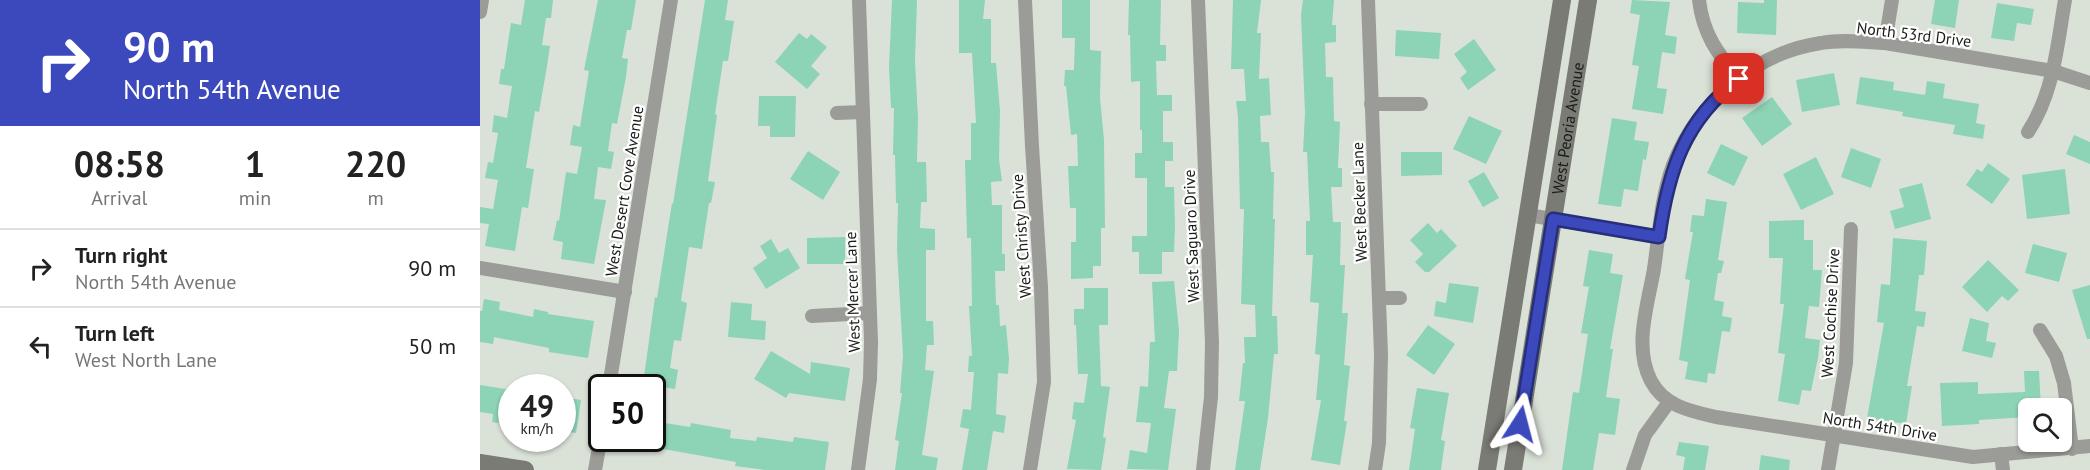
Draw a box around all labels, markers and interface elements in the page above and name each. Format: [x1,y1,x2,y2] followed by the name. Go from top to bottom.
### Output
[1856,17,1972,51] street label: North 53rd Drive
[123,19,215,74] text: 90 m
[24,24,102,102] icon: right
[1713,53,1764,104] pin
[1547,61,1588,196] street label: West Peoria Avenue
[1722,62,1755,95] icon: arrive
[123,72,341,106] text: North 54th Avenue
[601,104,647,278] street label: West Desert Cove Avenue
[74,140,165,187] text: 08:58
[245,140,265,187] text: 1
[345,140,406,187] text: 220
[1347,142,1371,262] street label: West Becker Lane
[1179,169,1203,303] street label: West Saguaro Drive
[1007,173,1035,299] street label: West Christy Drive
[91,185,147,211] text: Arrival
[239,185,271,211] text: min
[368,185,384,211] text: m
[840,231,864,353] street label: West Mercer Lane
[75,241,167,269] text: Turn right
[1817,248,1843,378] street label: West Cochise Drive
[24,252,57,285] icon: right
[408,254,456,282] text: 90 m
[75,269,236,295] text: North 54th Avenue
[75,319,155,347] text: Turn left
[24,330,57,363] icon: left
[408,332,456,360] text: 50 m
[75,347,217,373] text: West North Lane
[588,374,666,452] speed limit sign: 50
[520,386,554,425] text: 49
[1488,392,1552,456] position arrow
[2018,398,2072,452] map controls
[2018,398,2072,452] button: search
[1821,407,1939,445] street label: North 54th Drive
[521,419,553,438] text: km/h

